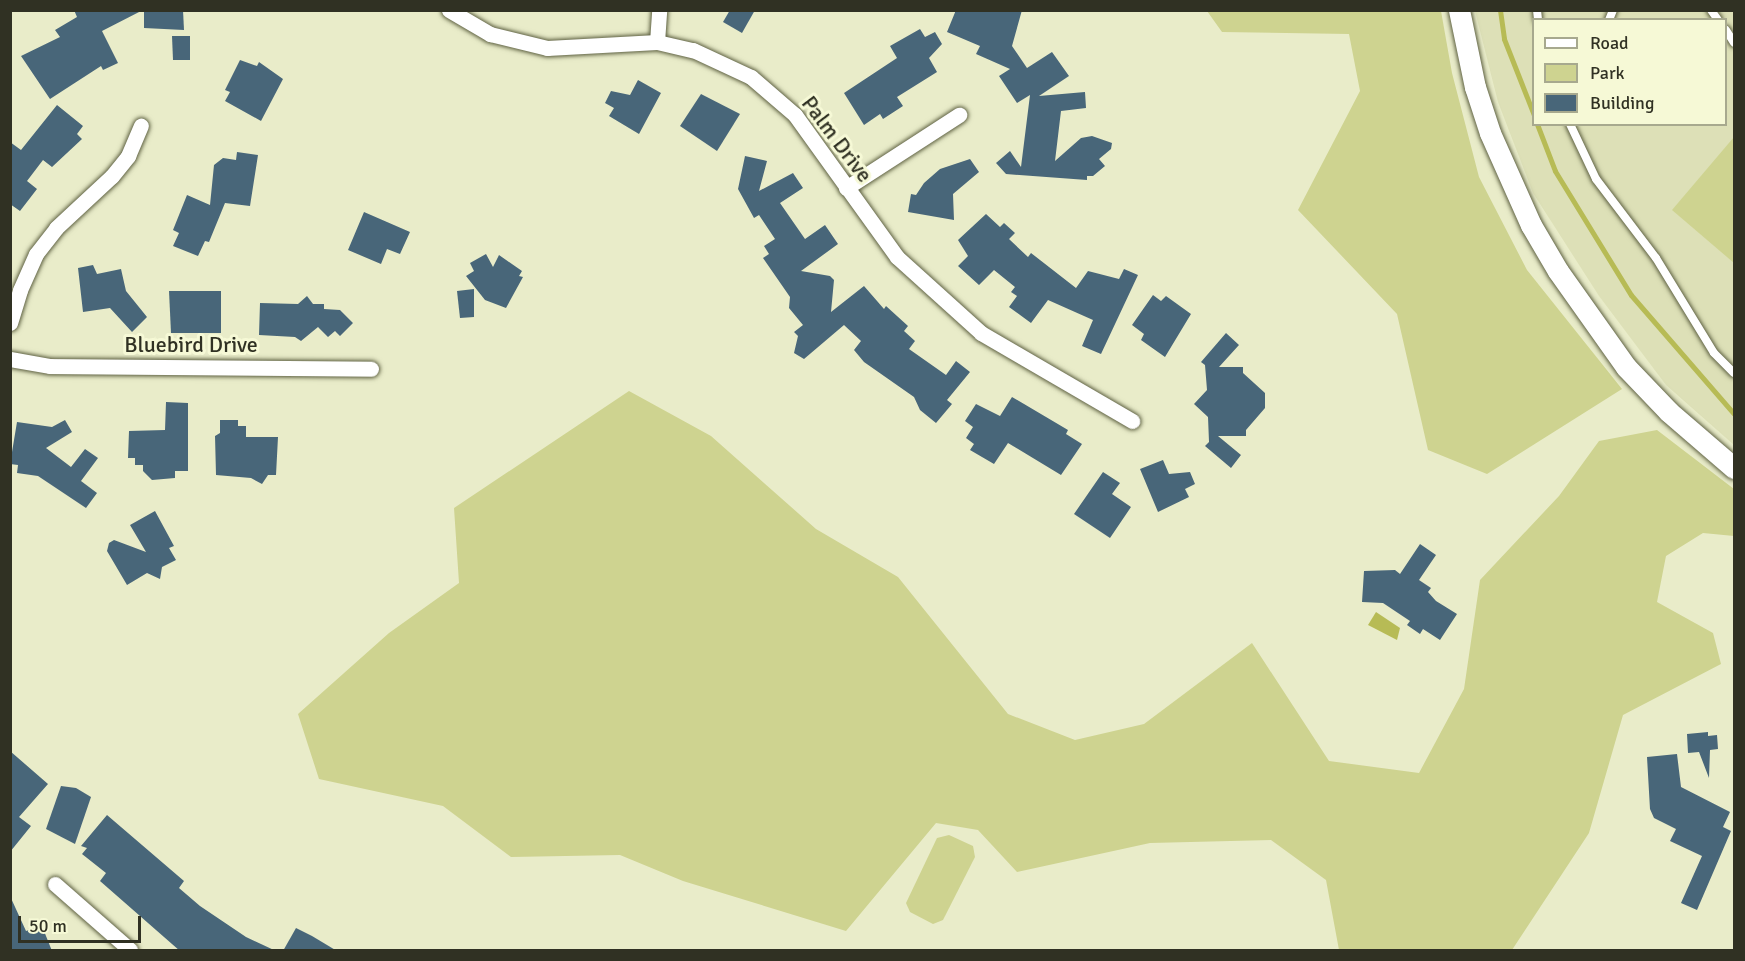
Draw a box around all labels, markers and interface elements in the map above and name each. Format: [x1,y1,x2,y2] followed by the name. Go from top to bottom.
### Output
[1532,18,1727,126] legend
[1590,32,1629,54] text: Road
[1590,62,1625,84] text: Park
[796,91,878,187] street label: Palm Drive
[1590,92,1654,114] text: Building
[124,332,258,358] street label: Bluebird Drive
[21,904,144,942] scale bar
[29,915,67,937] text: 50 m

